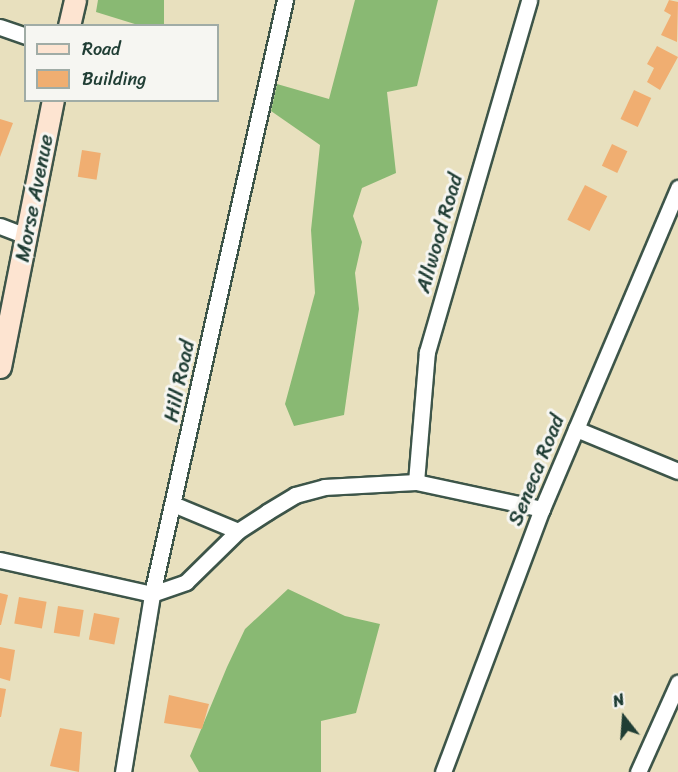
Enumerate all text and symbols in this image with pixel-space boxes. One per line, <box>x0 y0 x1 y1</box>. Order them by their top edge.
legend <box>24 24 219 102</box>
text: Road <box>82 33 121 65</box>
text: Building <box>82 63 146 95</box>
street label: Morse Avenue <box>9 132 59 264</box>
street label: Allwood Road <box>410 170 468 296</box>
street label: Hill Road <box>158 338 200 424</box>
street label: Seneca Road <box>502 411 570 529</box>
text: N <box>609 685 628 716</box>
north arrow <box>594 688 654 748</box>

